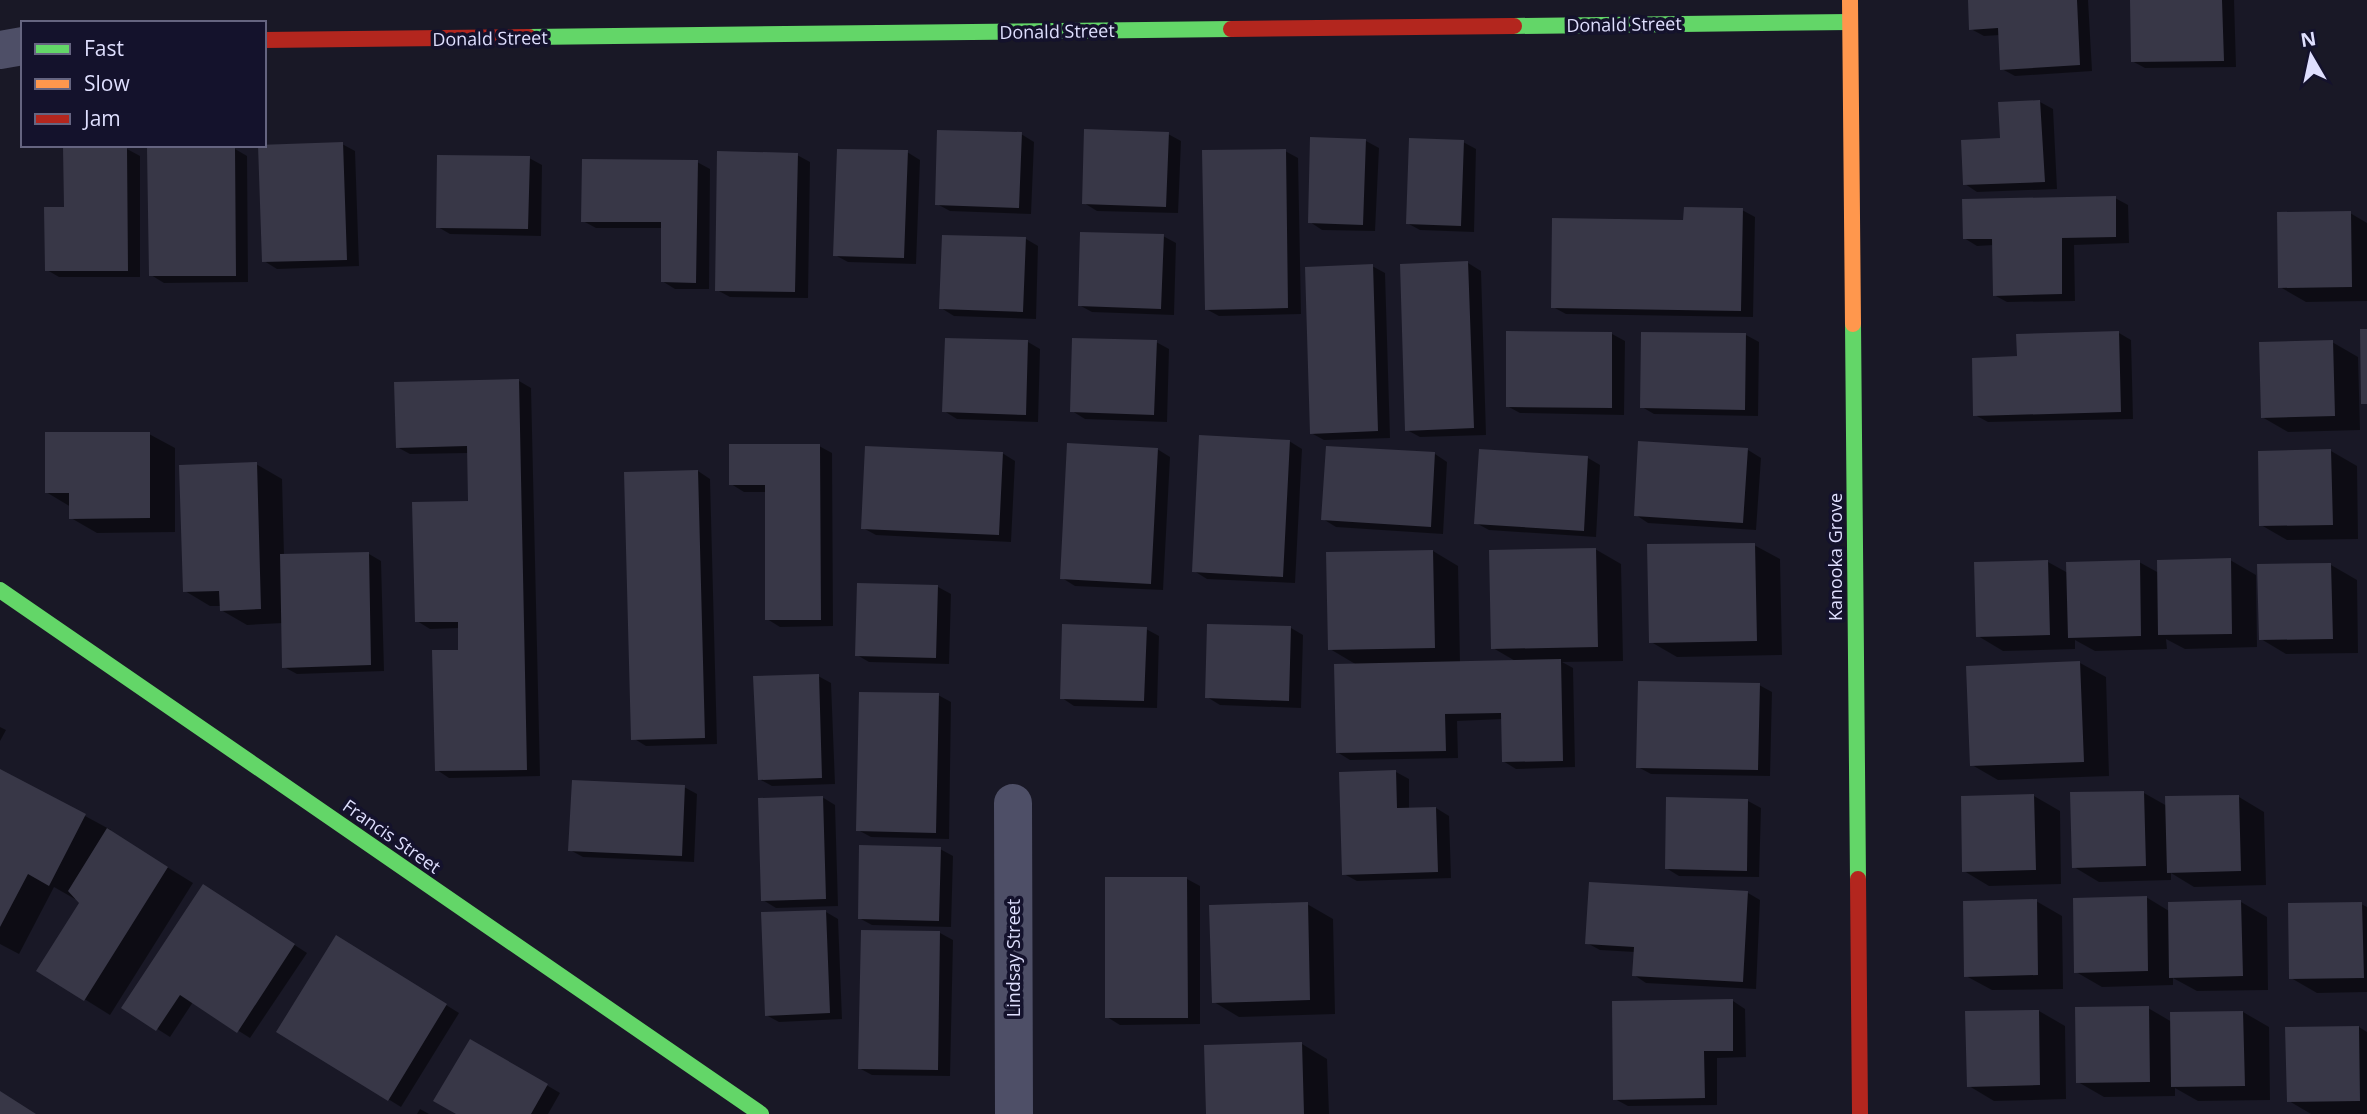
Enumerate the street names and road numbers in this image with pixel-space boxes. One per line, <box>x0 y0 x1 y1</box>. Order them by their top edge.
street label: Donald Street <box>1566 11 1682 37</box>
street label: Donald Street <box>999 18 1115 44</box>
street label: Donald Street <box>432 25 548 51</box>
street label: Kanooka Grove <box>1823 493 1847 621</box>
street label: Francis Street <box>338 793 446 879</box>
street label: Lindsay Street <box>1001 899 1025 1017</box>

